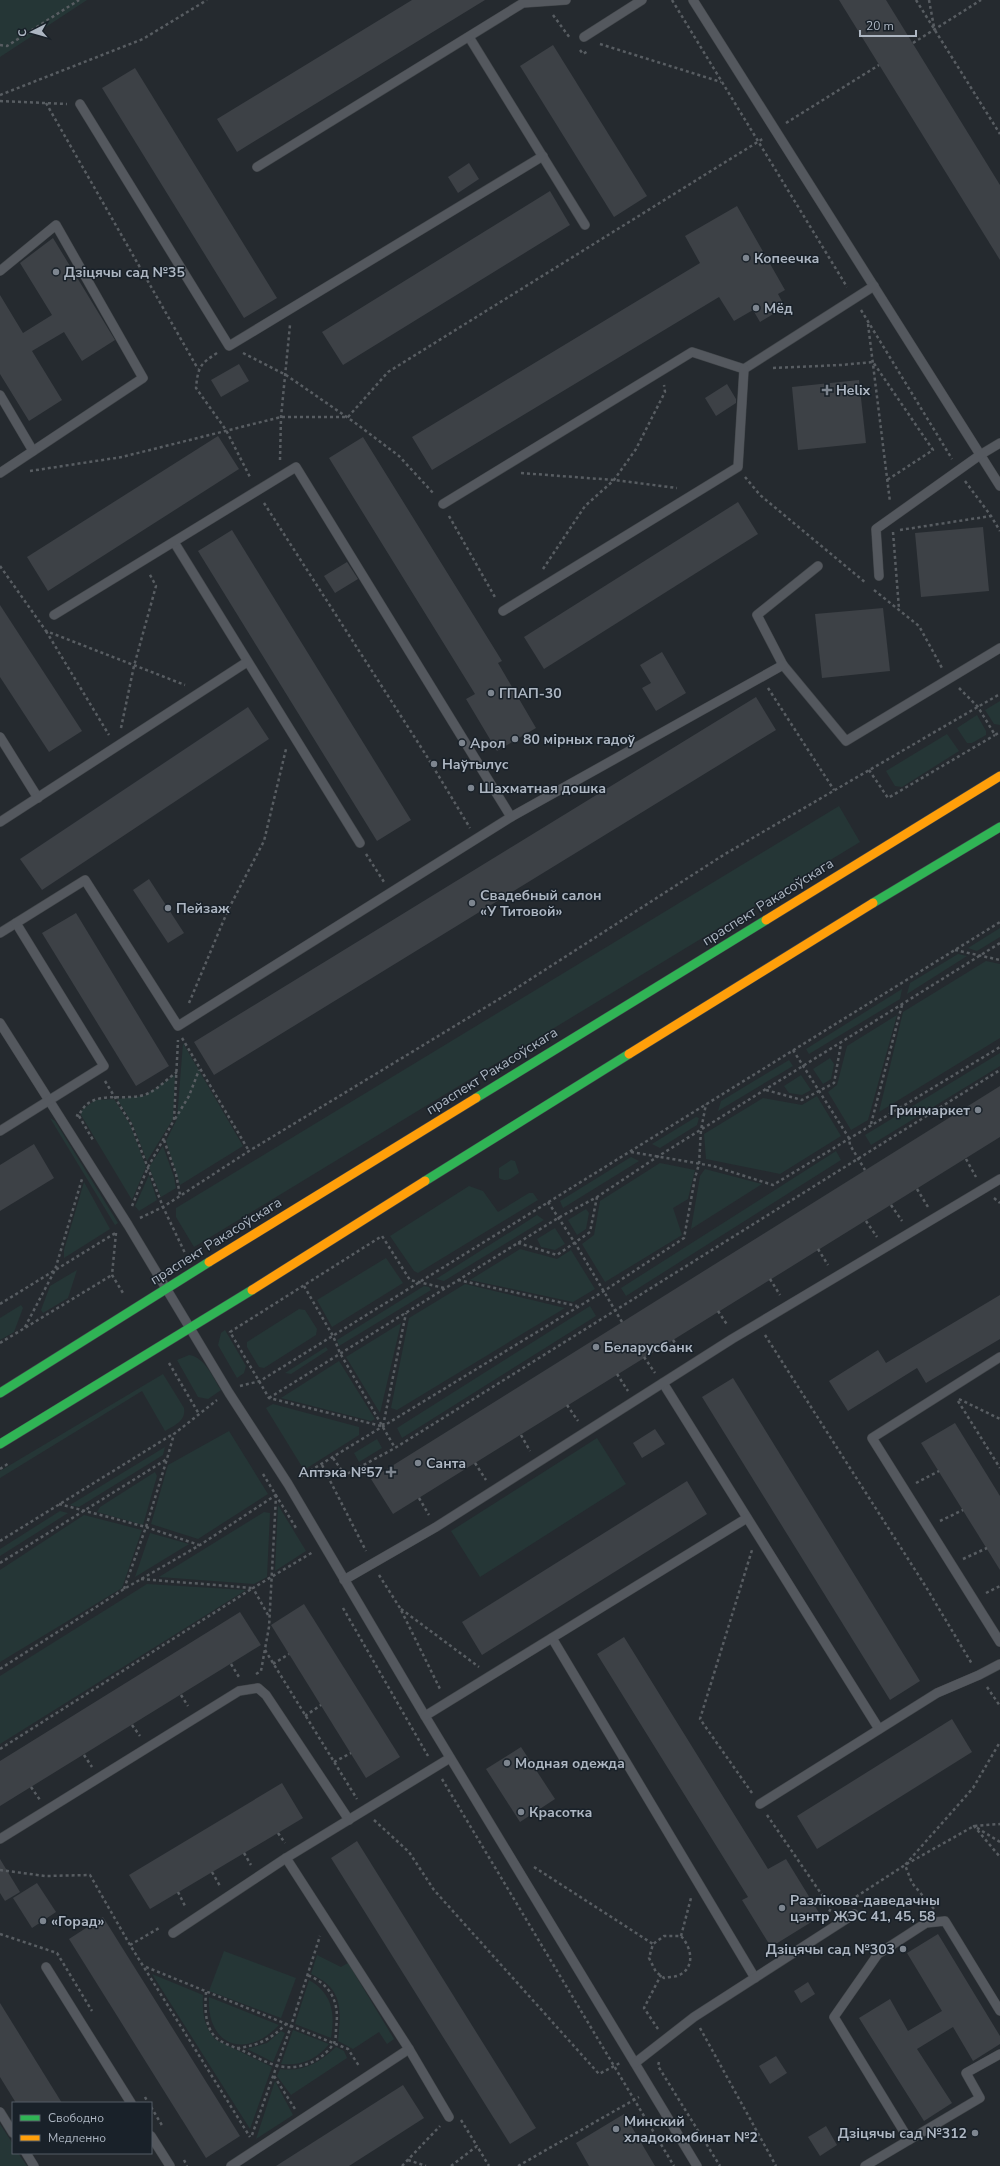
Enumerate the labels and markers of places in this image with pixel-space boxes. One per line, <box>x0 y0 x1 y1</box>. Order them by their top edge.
place label: Копеечка <box>754 249 819 268</box>
marker: Копеечка <box>741 253 751 263</box>
place label: Дзіцячы сад №35 <box>64 263 185 282</box>
marker: Дзіцячы сад №35 <box>51 267 61 277</box>
place label: Мёд <box>764 299 793 318</box>
marker: Мёд <box>751 303 761 313</box>
place label: Helix <box>836 381 870 400</box>
marker: Helix <box>821 384 833 396</box>
place label: ГПАП-30 <box>499 684 562 703</box>
marker: ГПАП-30 <box>486 688 496 698</box>
place label: 80 мірных гадоў <box>523 730 636 749</box>
place label: Арол <box>470 734 506 753</box>
marker: 80 мірных гадоў <box>510 734 520 744</box>
marker: Арол <box>457 738 467 748</box>
place label: Наўтылус <box>442 755 509 774</box>
marker: Наўтылус <box>429 759 439 769</box>
place label: Шахматная дошка <box>479 779 606 798</box>
marker: Шахматная дошка <box>466 783 476 793</box>
place label: Свадебный салон «У Титовой» <box>480 886 601 921</box>
marker: Свадебный салон «У Титовой» <box>467 898 477 908</box>
place label: Пейзаж <box>176 899 230 918</box>
marker: Пейзаж <box>163 903 173 913</box>
place label: Гринмаркет <box>889 1101 970 1120</box>
marker: Гринмаркет <box>973 1105 983 1115</box>
place label: Беларусбанк <box>604 1338 693 1357</box>
marker: Беларусбанк <box>591 1342 601 1352</box>
place label: Санта <box>426 1454 466 1473</box>
marker: Санта <box>413 1458 423 1468</box>
place label: Аптэка №57 <box>299 1463 383 1482</box>
marker: Аптэка №57 <box>386 1467 396 1477</box>
place label: Модная одежда <box>515 1754 625 1773</box>
marker: Модная одежда <box>502 1758 512 1768</box>
place label: Красотка <box>529 1803 592 1822</box>
marker: Красотка <box>516 1807 526 1817</box>
place label: Разлікова-даведачны цэнтр ЖЭС 41, 45, 58 <box>790 1891 940 1926</box>
marker: Разлікова-даведачны цэнтр ЖЭС 41, 45, 58 <box>777 1903 787 1913</box>
place label: «Горад» <box>51 1912 104 1931</box>
marker: «Горад» <box>38 1916 48 1926</box>
place label: Дзіцячы сад №303 <box>766 1940 895 1959</box>
marker: Дзіцячы сад №303 <box>898 1944 908 1954</box>
place label: Минский хладокомбинат №2 <box>624 2112 758 2147</box>
marker: Минский хладокомбинат №2 <box>611 2124 621 2134</box>
place label: Дзіцячы сад №312 <box>838 2124 967 2143</box>
marker: Дзіцячы сад №312 <box>970 2128 980 2138</box>

